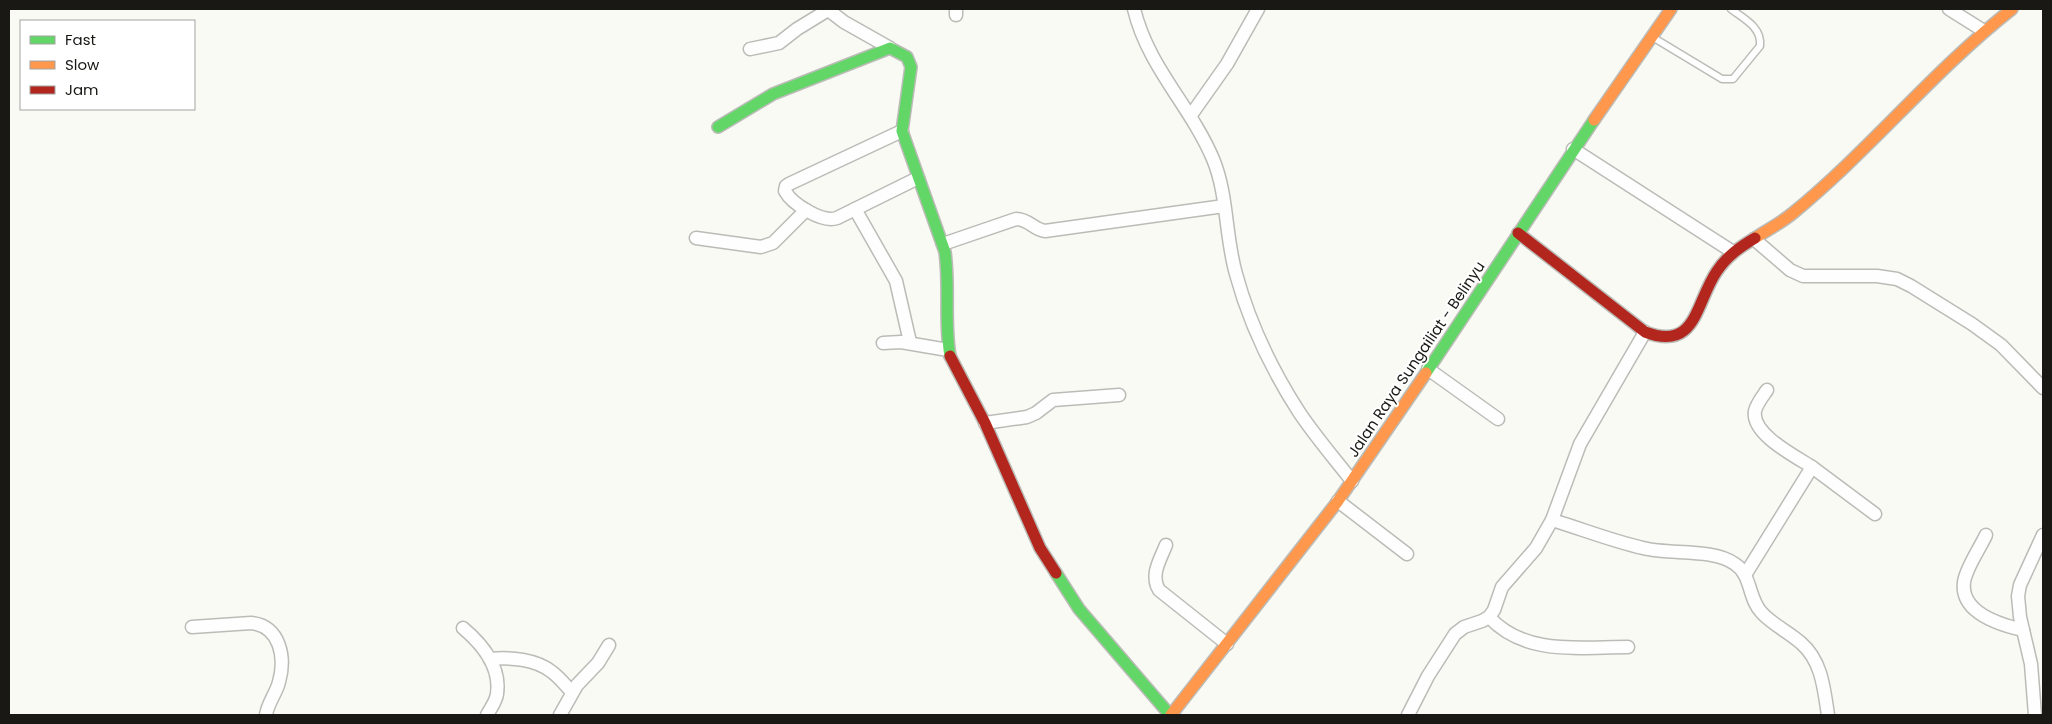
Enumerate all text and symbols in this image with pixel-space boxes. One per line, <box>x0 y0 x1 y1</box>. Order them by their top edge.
legend <box>20 20 195 110</box>
text: Fast <box>65 29 96 50</box>
text: Slow <box>65 54 100 75</box>
text: Jam <box>65 79 99 100</box>
street label: Jalan Raya Sungailiat - Belinyu <box>1342 257 1490 461</box>

